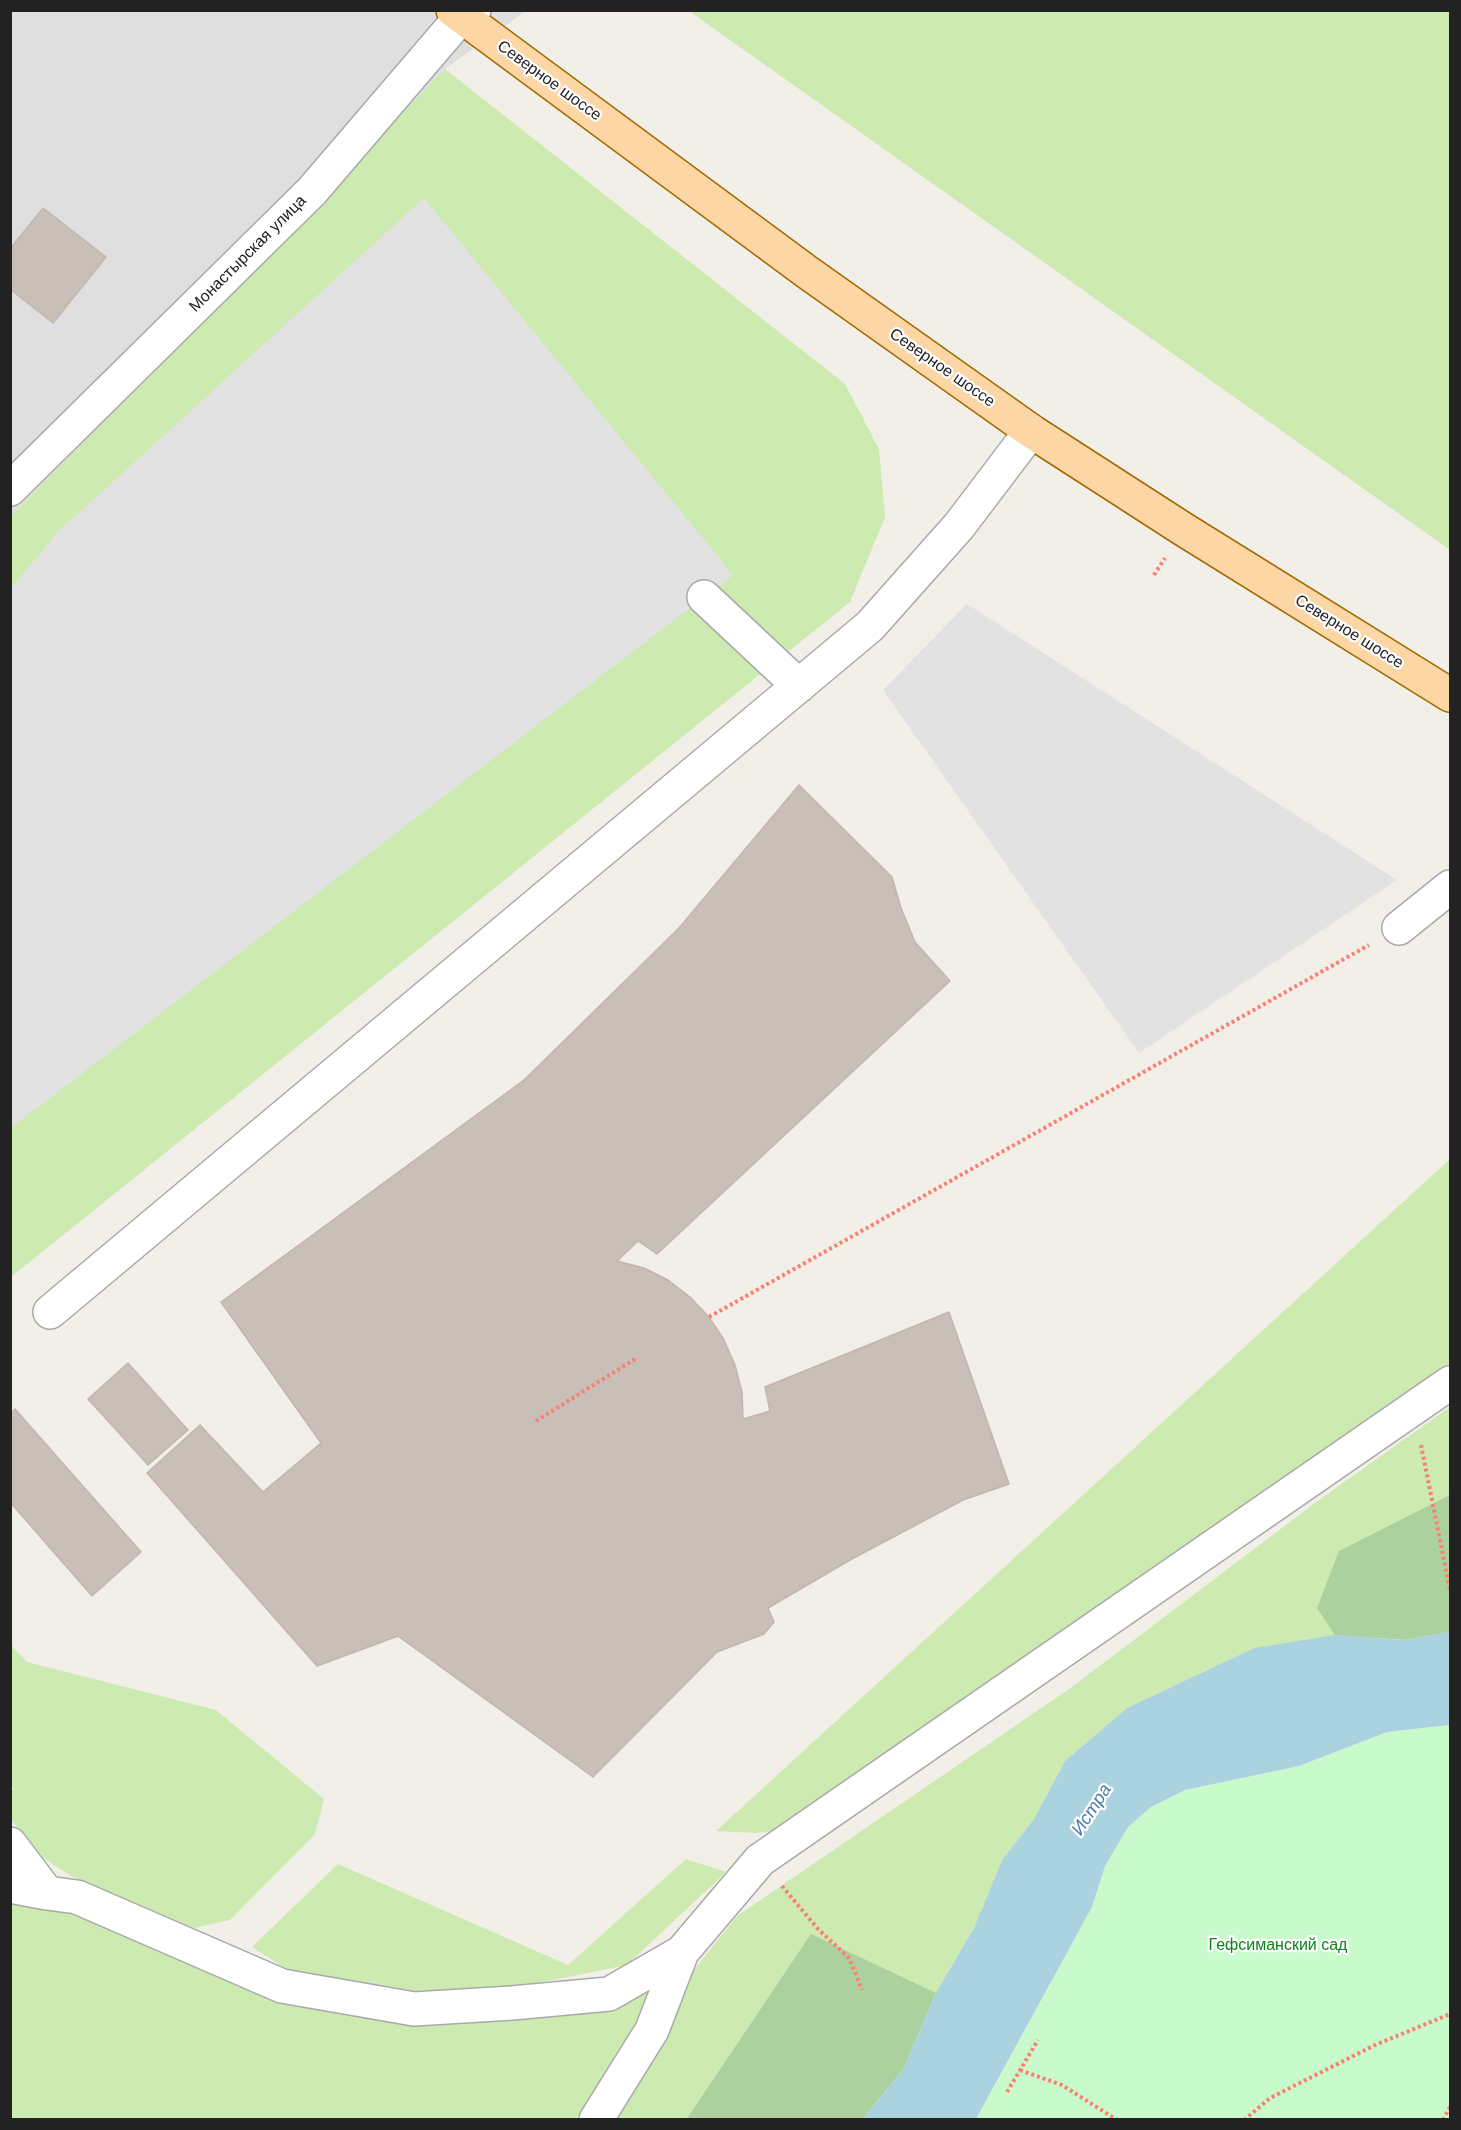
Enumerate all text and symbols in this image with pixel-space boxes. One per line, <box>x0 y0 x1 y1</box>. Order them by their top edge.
street label: Северное шоссе <box>493 37 605 125</box>
street label: Монастырская улица <box>186 192 310 316</box>
street label: Северное шоссе <box>886 324 998 412</box>
street label: Северное шоссе <box>1291 591 1407 673</box>
water label: Истра <box>1068 1780 1116 1840</box>
park label: Гефсиманский сад <box>1209 1936 1347 1956</box>

